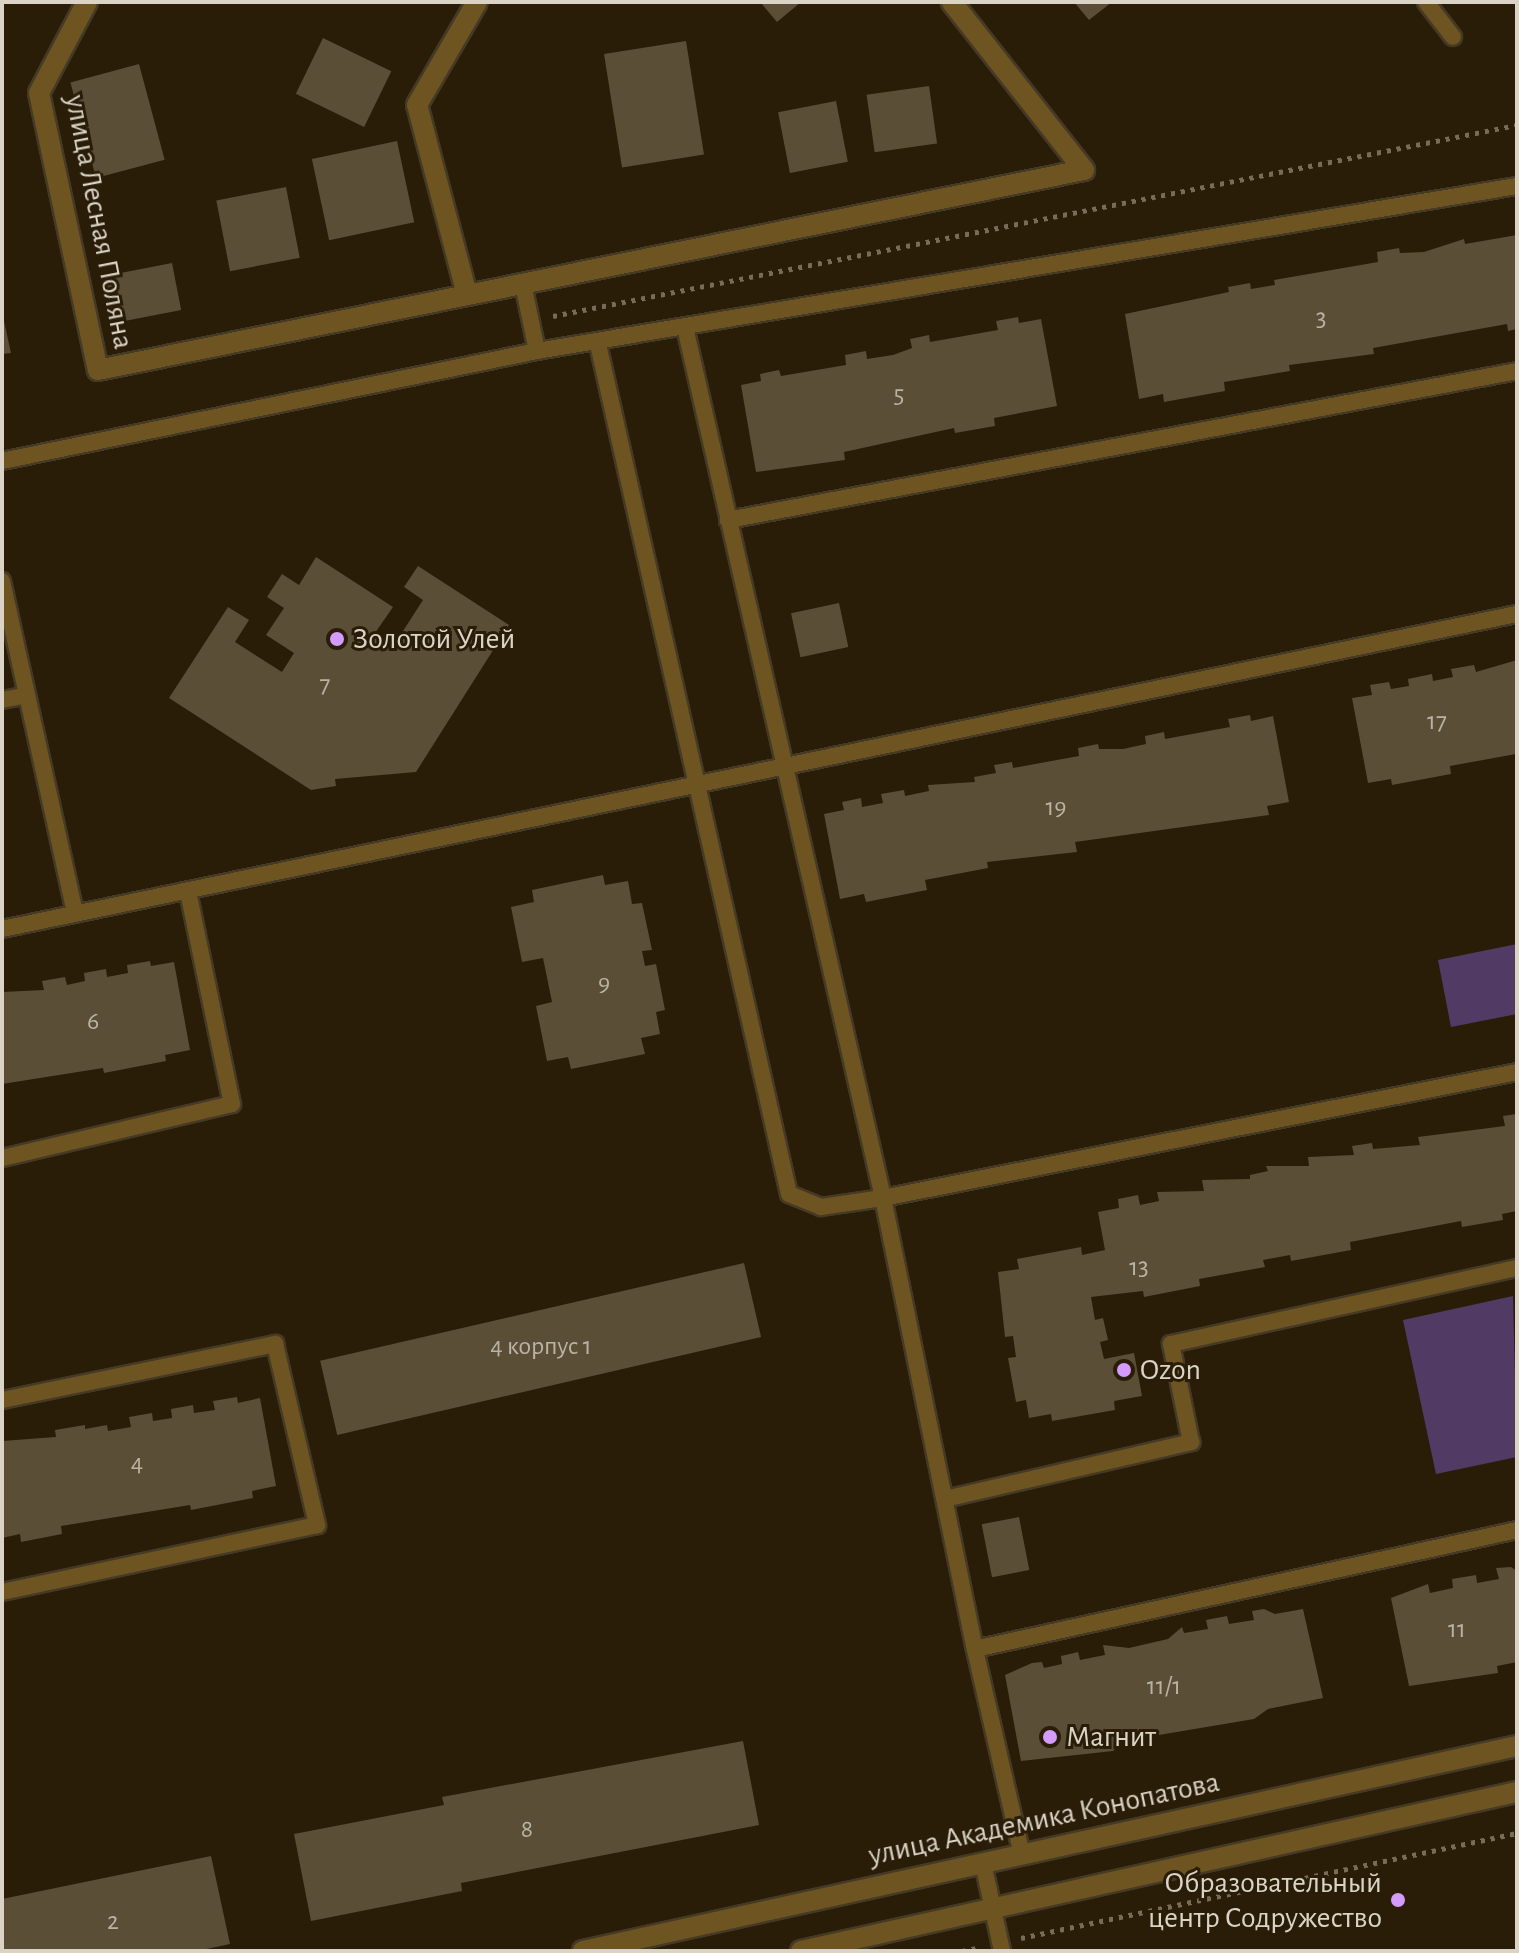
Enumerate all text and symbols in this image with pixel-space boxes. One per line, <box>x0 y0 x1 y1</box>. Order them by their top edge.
street label: улица Лесная Поляна <box>57 92 141 352</box>
house number: 3 <box>1316 303 1326 335</box>
house number: 5 <box>894 379 904 411</box>
place label: Золотой Улей <box>353 621 515 657</box>
marker: Золотой Улей <box>328 630 346 648</box>
house number: 7 <box>320 669 330 701</box>
house number: 17 <box>1427 706 1447 738</box>
house number: 19 <box>1045 792 1067 824</box>
house number: 9 <box>598 968 610 1000</box>
house number: 6 <box>87 1006 99 1038</box>
house number: 13 <box>1129 1252 1149 1284</box>
house number: 4 корпус 1 <box>490 1331 592 1363</box>
place label: Ozon <box>1140 1352 1201 1388</box>
marker: Ozon <box>1115 1361 1133 1379</box>
house number: 4 <box>131 1448 143 1480</box>
house number: 11 <box>1448 1614 1466 1646</box>
house number: 11/1 <box>1147 1671 1181 1703</box>
place label: Магнит <box>1066 1719 1156 1755</box>
marker: Магнит <box>1041 1728 1059 1746</box>
street label: улица Академика Конопатова <box>865 1764 1223 1874</box>
house number: 8 <box>521 1814 533 1846</box>
place label: Образовательный центр Содружество <box>1148 1865 1382 1936</box>
marker: Образовательный центр Содружество <box>1389 1891 1407 1909</box>
house number: 2 <box>107 1906 119 1938</box>

